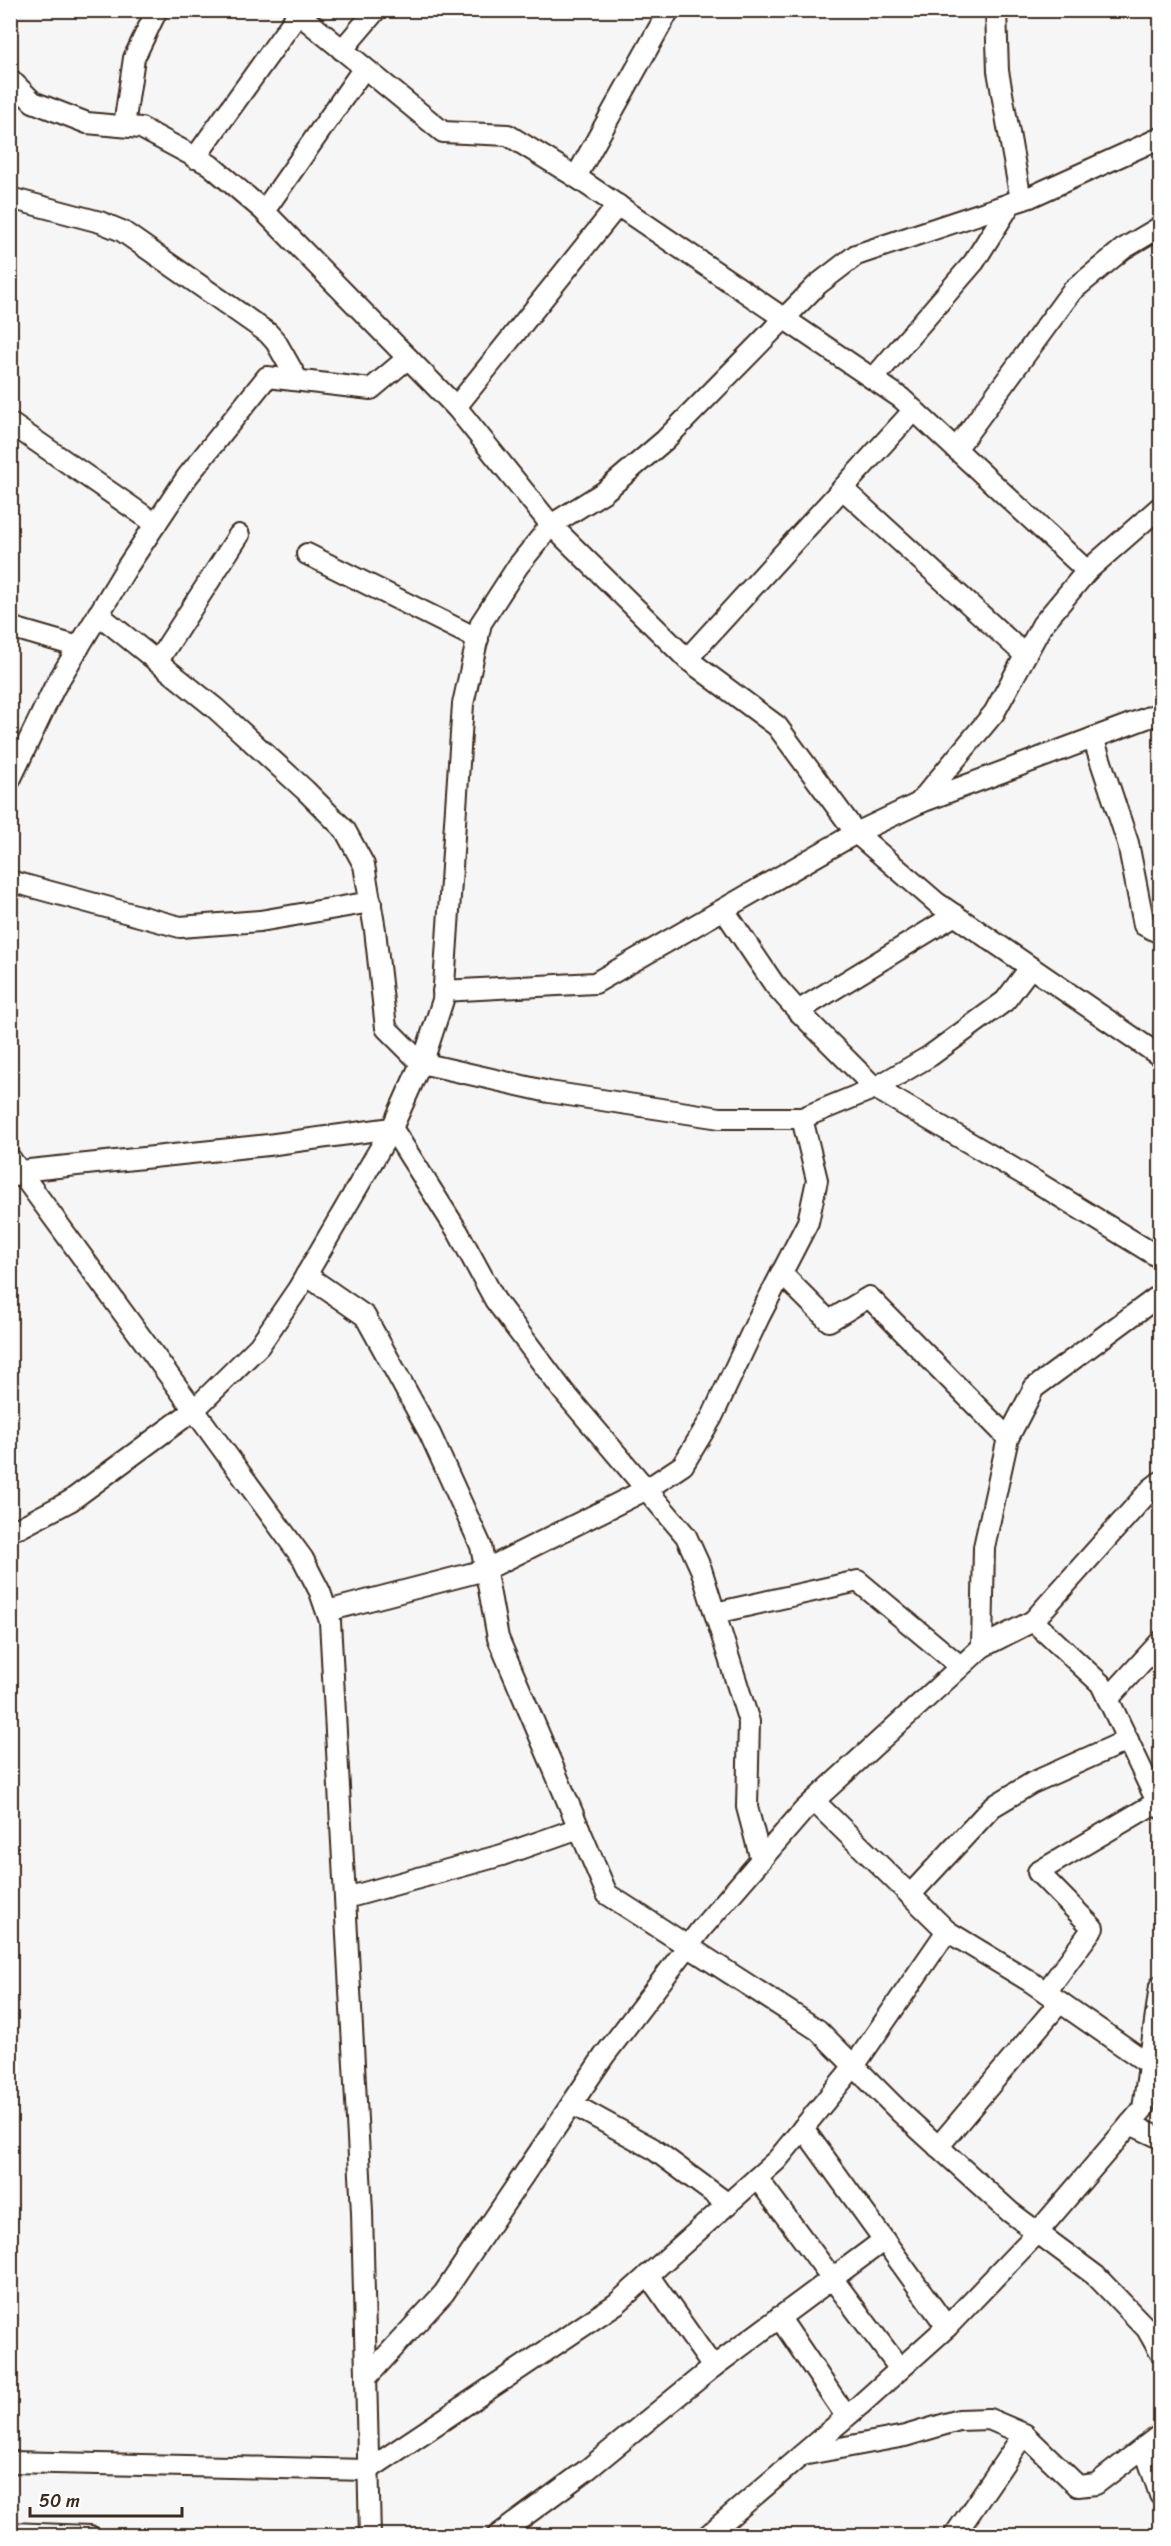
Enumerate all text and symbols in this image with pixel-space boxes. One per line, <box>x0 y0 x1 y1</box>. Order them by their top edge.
scale bar <box>30 2480 182 2518</box>
text: 50 m <box>39 2485 80 2517</box>

